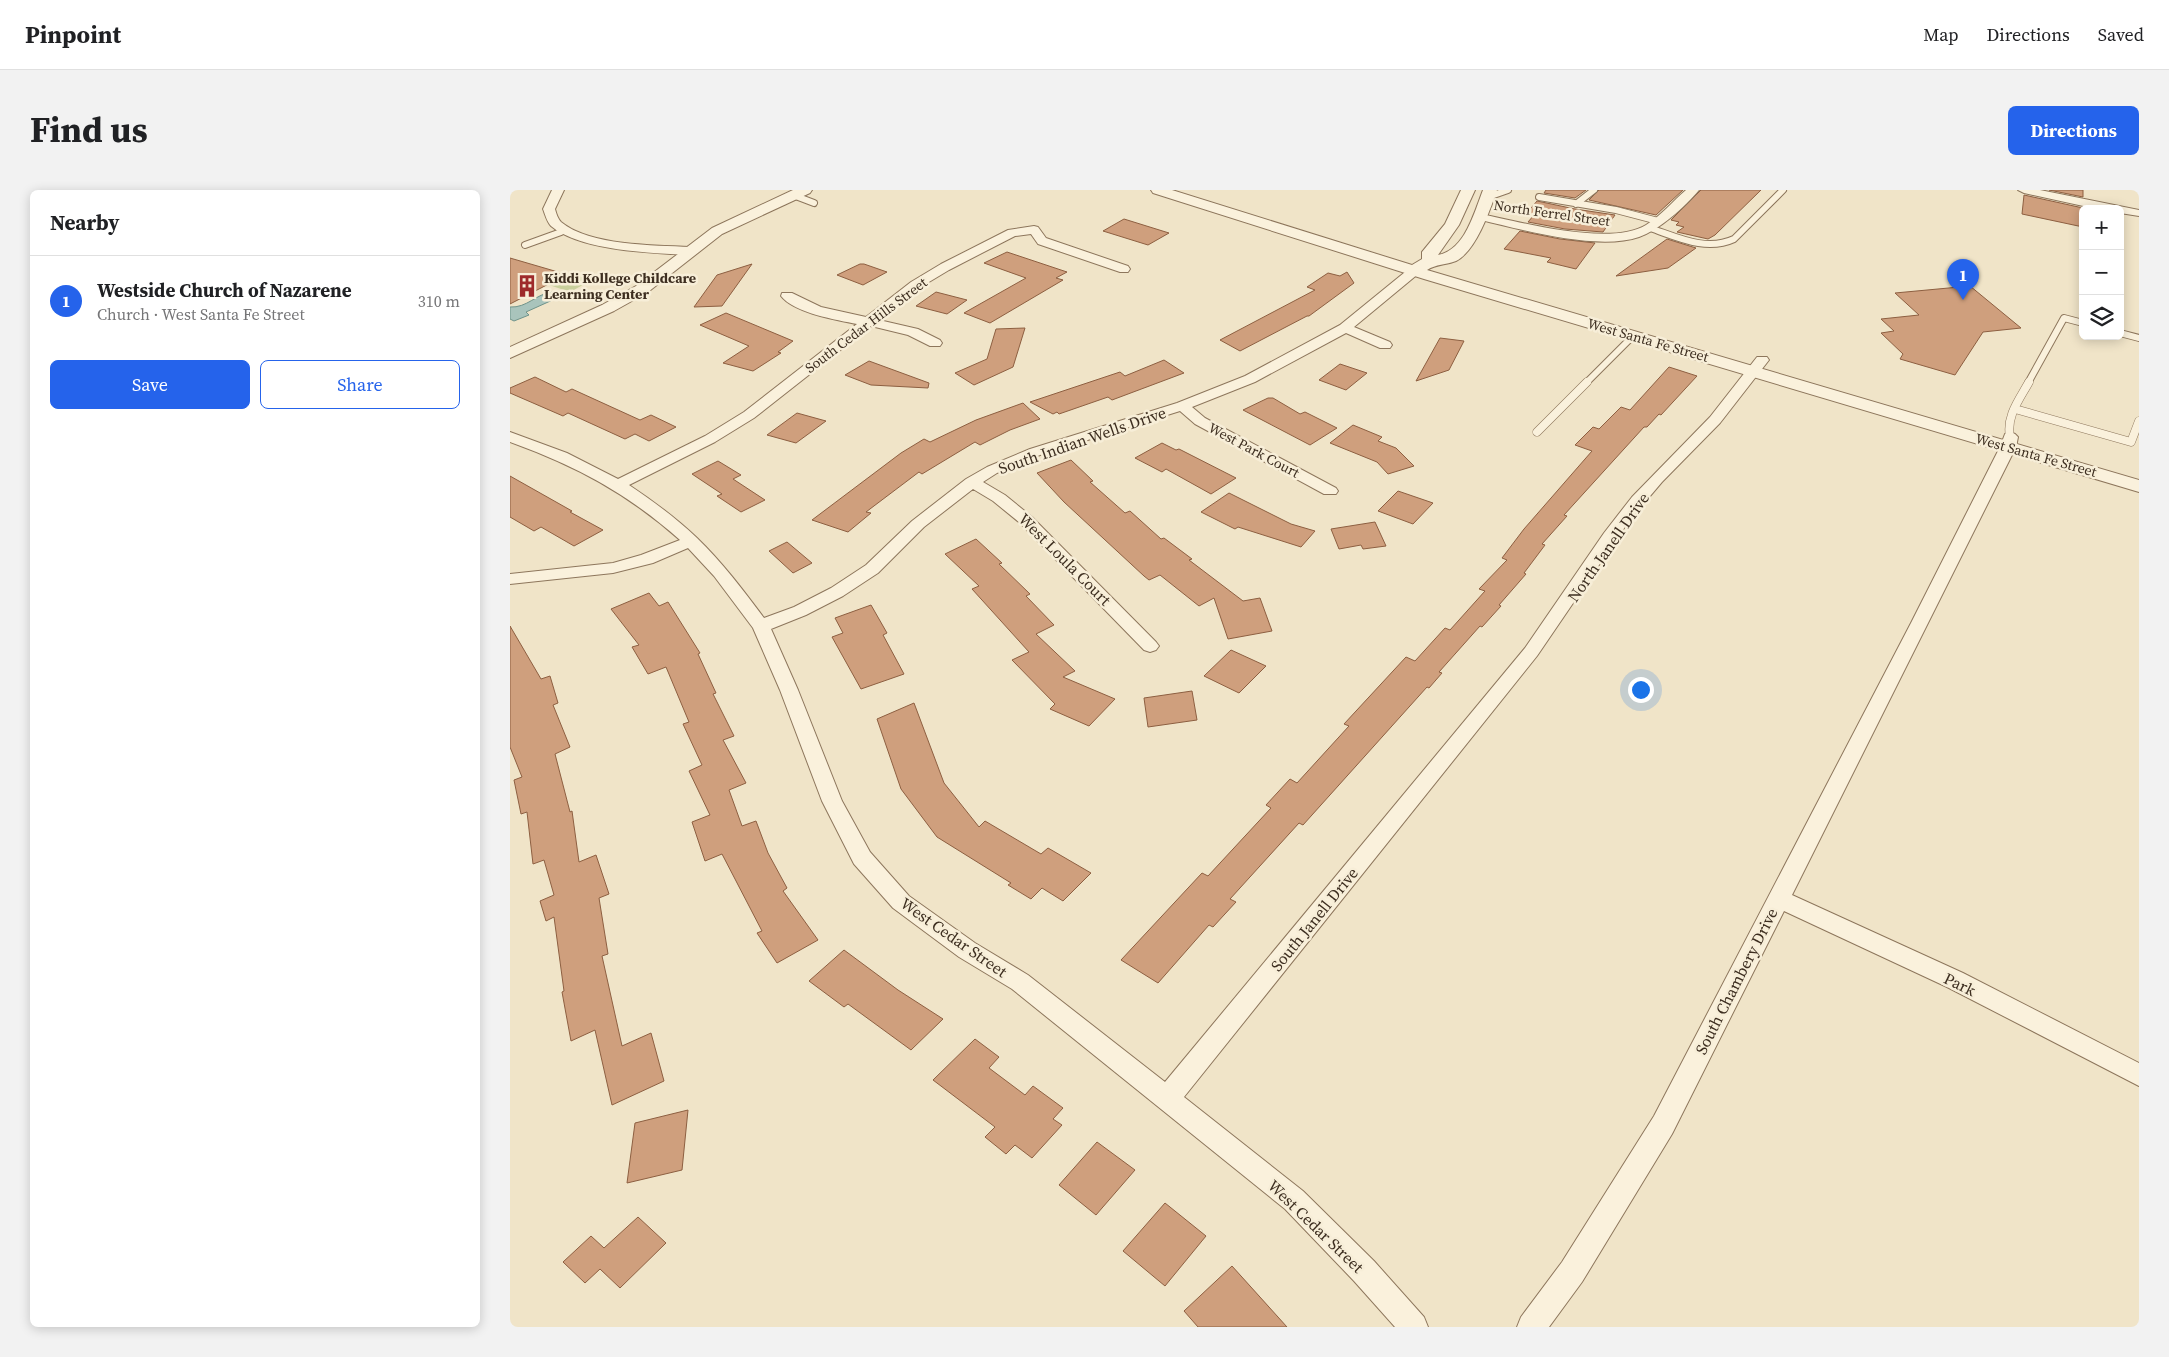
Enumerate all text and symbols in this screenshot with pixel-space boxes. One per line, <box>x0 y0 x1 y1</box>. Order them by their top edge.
text: Pinpoint <box>25 18 121 51</box>
text: Map <box>1923 22 1959 47</box>
text: Directions <box>1987 22 2070 47</box>
text: Saved <box>2098 22 2144 47</box>
text: Find us <box>30 106 148 154</box>
button: Directions <box>2008 106 2139 155</box>
street label: North Ferrel Street <box>1493 195 1612 231</box>
map controls <box>2079 205 2124 340</box>
button: + <box>2079 205 2124 250</box>
text: Nearby <box>50 208 120 237</box>
button: − <box>2079 250 2124 295</box>
pin: 1 <box>1947 259 1979 300</box>
place label: Kiddi Kollege Childcare Learning Center <box>544 268 696 304</box>
street label: South Cedar Hills Street <box>801 272 932 378</box>
building icon: Kiddi Kollege Childcare Learning Center <box>514 273 540 299</box>
text: Westside Church of Nazarene <box>97 277 352 303</box>
text: 1 <box>62 290 70 312</box>
text: 310 m <box>418 290 460 312</box>
button: layers <box>2079 295 2124 340</box>
text: Church · West Santa Fe Street <box>97 303 305 325</box>
street label: West Santa Fe Street <box>1585 313 1711 367</box>
button: Save <box>50 360 250 409</box>
button: Share <box>260 360 460 409</box>
street label: South Indian Wells Drive <box>995 401 1169 479</box>
street label: West Park Court <box>1205 418 1304 483</box>
street label: West Santa Fe Street <box>1973 428 2099 482</box>
street label: North Janell Drive <box>1562 488 1654 606</box>
street label: West Loula Court <box>1014 508 1117 611</box>
your location <box>1628 677 1654 703</box>
street label: South Janell Drive <box>1265 862 1363 976</box>
street label: West Cedar Street <box>896 892 1012 982</box>
street label: South Chambery Drive <box>1689 904 1783 1058</box>
street label: Park <box>1940 967 1980 1001</box>
street label: West Cedar Street <box>1263 1175 1369 1278</box>

